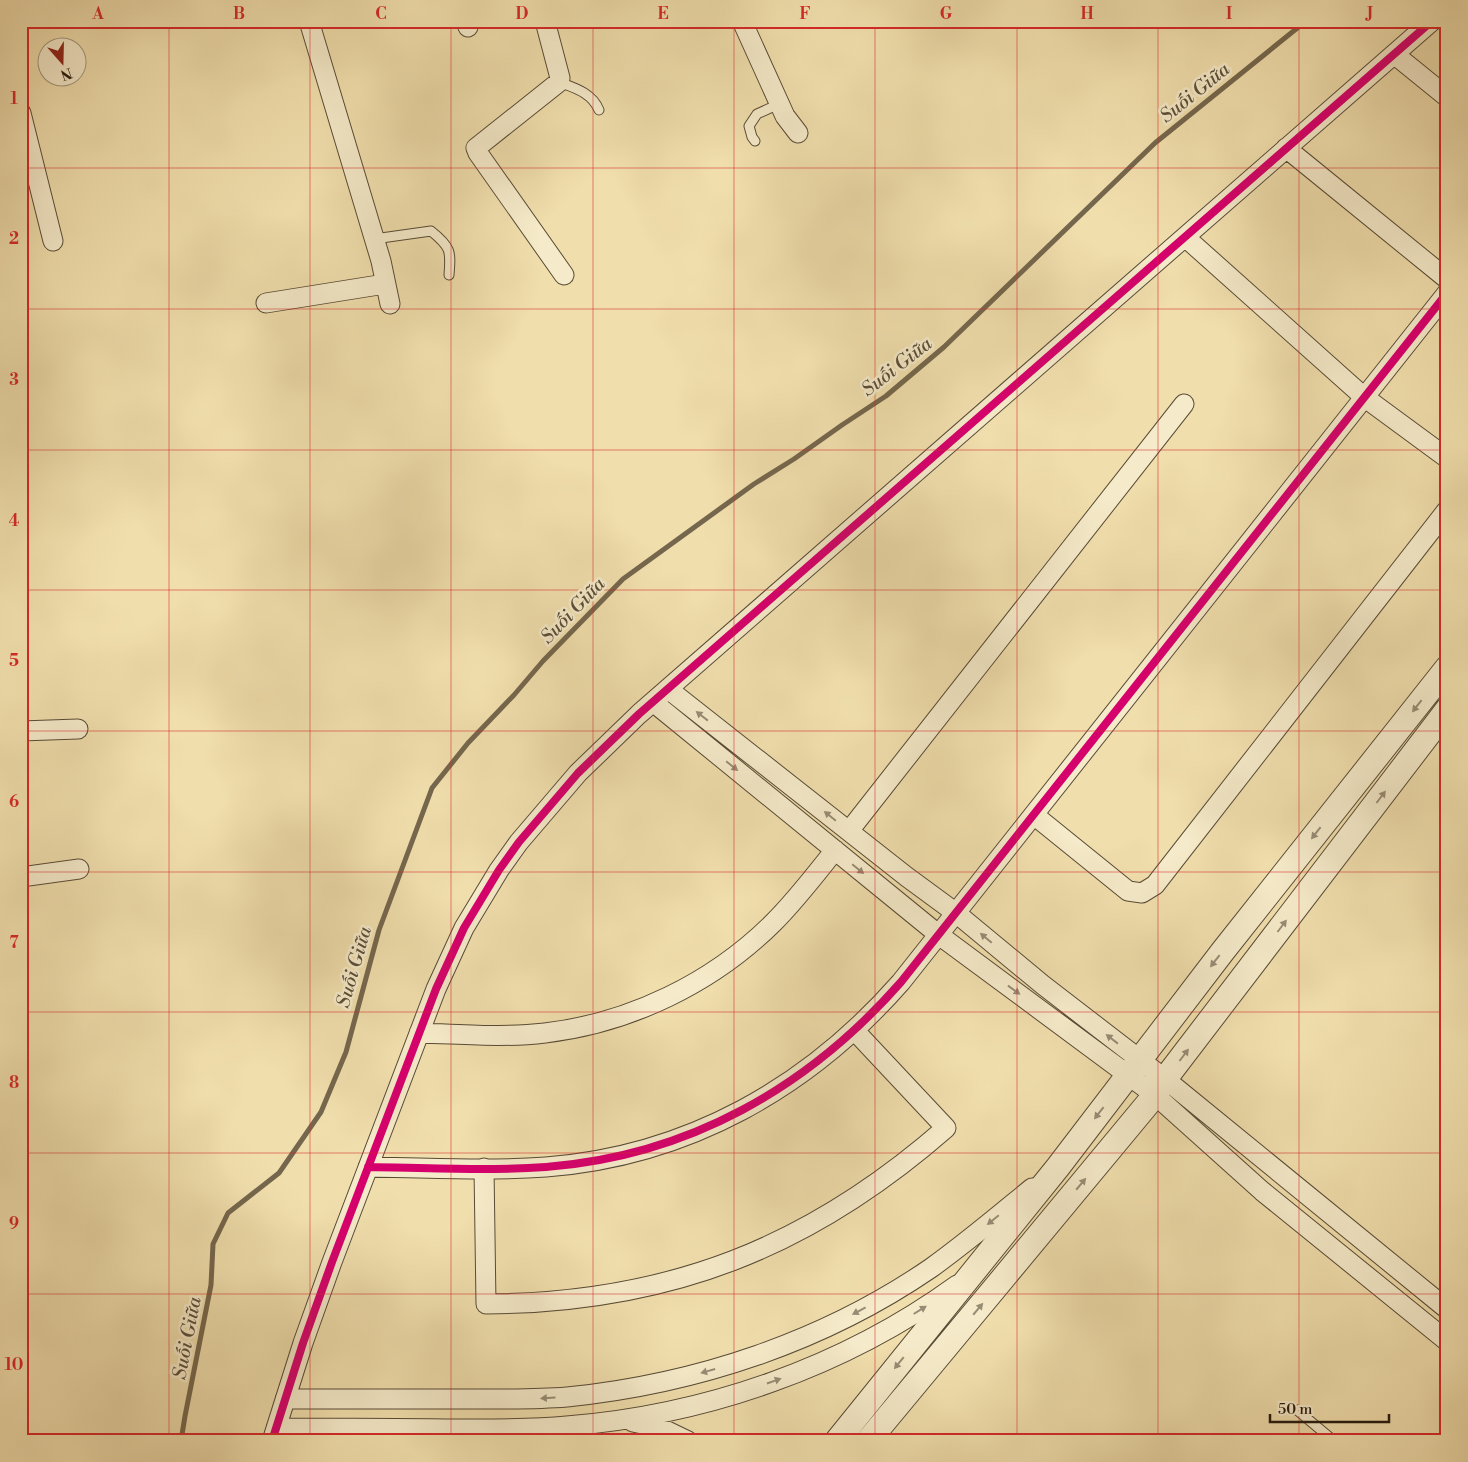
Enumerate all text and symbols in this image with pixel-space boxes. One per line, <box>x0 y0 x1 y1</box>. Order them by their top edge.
text: A <box>91 4 104 24</box>
text: B <box>233 4 245 24</box>
text: C <box>375 4 387 24</box>
text: D <box>516 4 529 24</box>
text: E <box>657 4 669 24</box>
text: F <box>799 4 811 24</box>
text: G <box>940 4 953 24</box>
text: H <box>1080 4 1094 24</box>
text: I <box>1226 4 1232 24</box>
text: J <box>1365 4 1373 24</box>
north arrow <box>38 38 88 88</box>
water label: Suối Giữa <box>1155 57 1235 128</box>
text: N <box>58 63 74 84</box>
text: 1 <box>10 89 18 109</box>
text: 2 <box>9 229 19 249</box>
water label: Suối Giữa <box>856 331 937 402</box>
text: 3 <box>9 370 19 390</box>
text: 4 <box>9 511 20 531</box>
water label: Suối Giữa <box>535 572 611 649</box>
text: 5 <box>9 651 19 671</box>
one-way arrow <box>1411 699 1422 712</box>
one-way arrow <box>696 710 709 721</box>
one-way arrow <box>725 761 738 772</box>
one-way arrow <box>1375 790 1386 803</box>
text: 6 <box>9 792 19 812</box>
one-way arrow <box>824 811 837 822</box>
one-way arrow <box>1310 827 1321 840</box>
one-way arrow <box>851 863 864 874</box>
one-way arrow <box>1277 919 1287 933</box>
water label: Suối Giữa <box>331 924 377 1011</box>
one-way arrow <box>979 932 992 943</box>
text: 7 <box>9 933 19 953</box>
one-way arrow <box>1210 954 1221 967</box>
one-way arrow <box>1007 985 1021 995</box>
one-way arrow <box>1106 1034 1119 1044</box>
one-way arrow <box>1178 1049 1189 1062</box>
text: 8 <box>9 1073 19 1093</box>
one-way arrow <box>1094 1106 1104 1120</box>
one-way arrow <box>1076 1178 1087 1191</box>
text: 9 <box>9 1214 19 1234</box>
one-way arrow <box>987 1214 1000 1225</box>
water label: Suối Giữa <box>167 1295 207 1381</box>
one-way arrow <box>972 1303 983 1316</box>
one-way arrow <box>913 1305 926 1314</box>
one-way arrow <box>852 1307 866 1315</box>
text: 10 <box>5 1355 23 1375</box>
one-way arrow <box>894 1356 905 1369</box>
one-way arrow <box>701 1367 716 1375</box>
one-way arrow <box>767 1377 782 1385</box>
scale bar <box>1270 1392 1389 1424</box>
one-way arrow <box>540 1394 556 1402</box>
text: 50 m <box>1278 1400 1312 1419</box>

